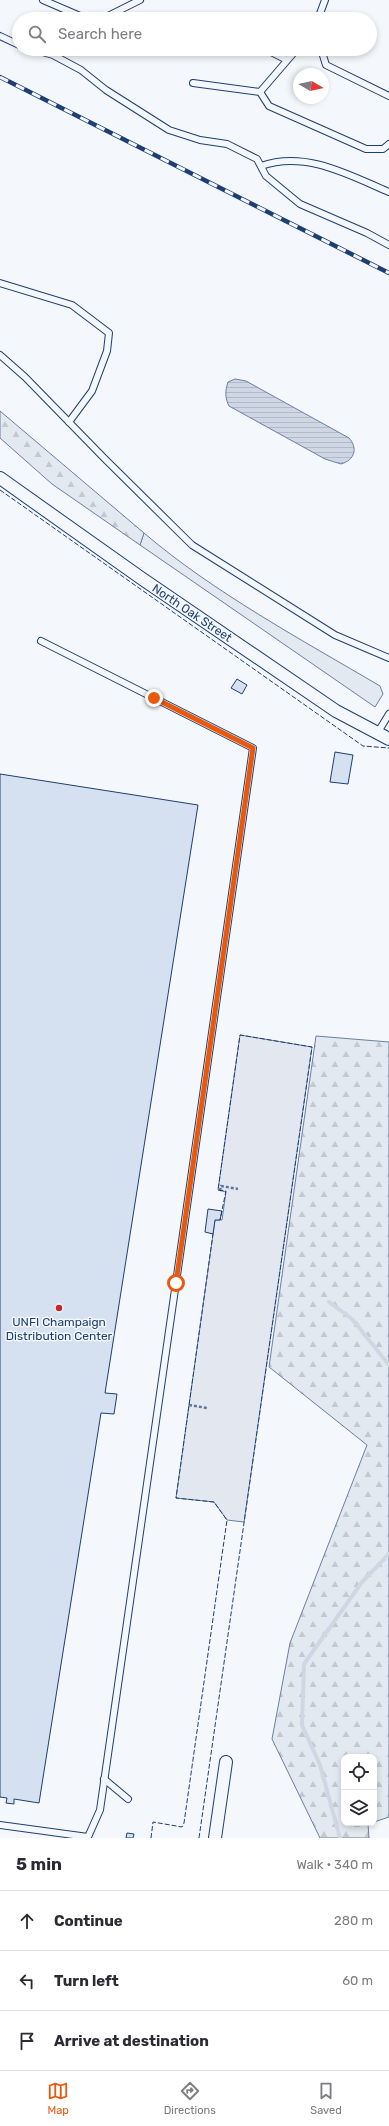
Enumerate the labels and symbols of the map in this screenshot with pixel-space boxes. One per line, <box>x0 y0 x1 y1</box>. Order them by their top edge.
north arrow <box>293 68 329 104</box>
street label: North Oak Street <box>149 581 235 645</box>
route end <box>145 689 163 707</box>
route start <box>167 1274 185 1292</box>
marker: UNFI Champaign Distribution Center <box>54 1303 64 1313</box>
place label: UNFI Champaign Distribution Center <box>6 1315 113 1343</box>

